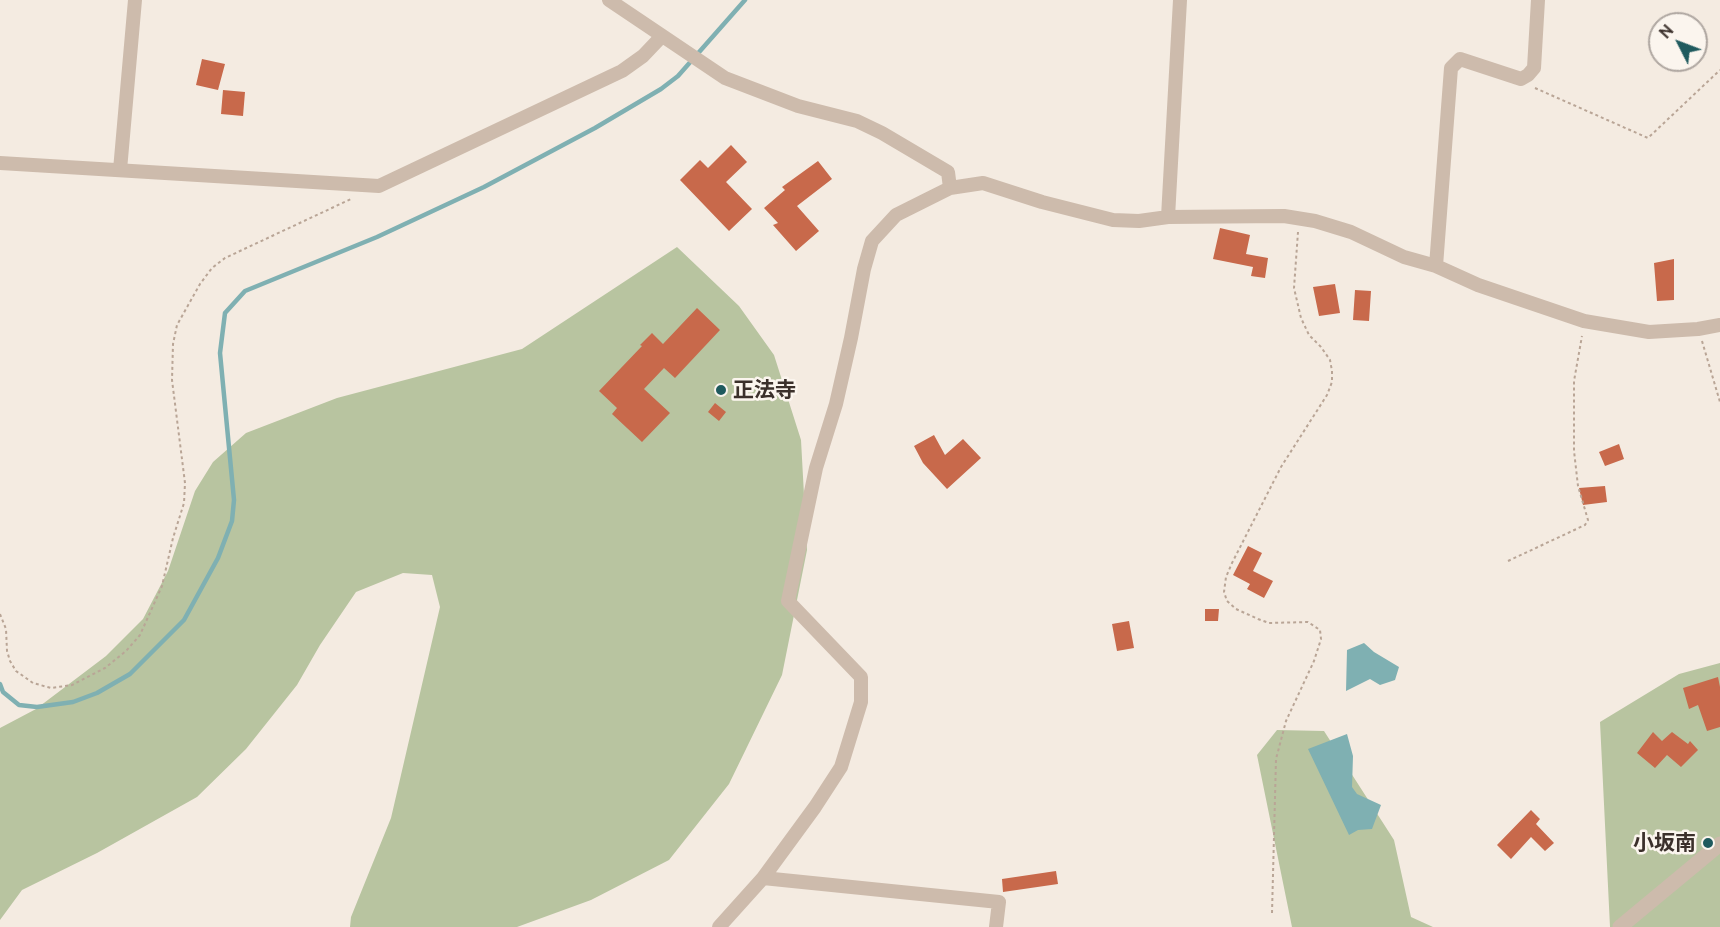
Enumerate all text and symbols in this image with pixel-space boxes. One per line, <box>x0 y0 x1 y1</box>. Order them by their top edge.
north arrow <box>1648 12 1708 72</box>
text: N <box>1655 21 1677 42</box>
place label: 正法寺 <box>733 377 796 403</box>
marker: 正法寺 <box>714 383 728 397</box>
place label: 小坂南 <box>1633 830 1696 856</box>
marker: 小坂南 <box>1701 836 1715 850</box>

